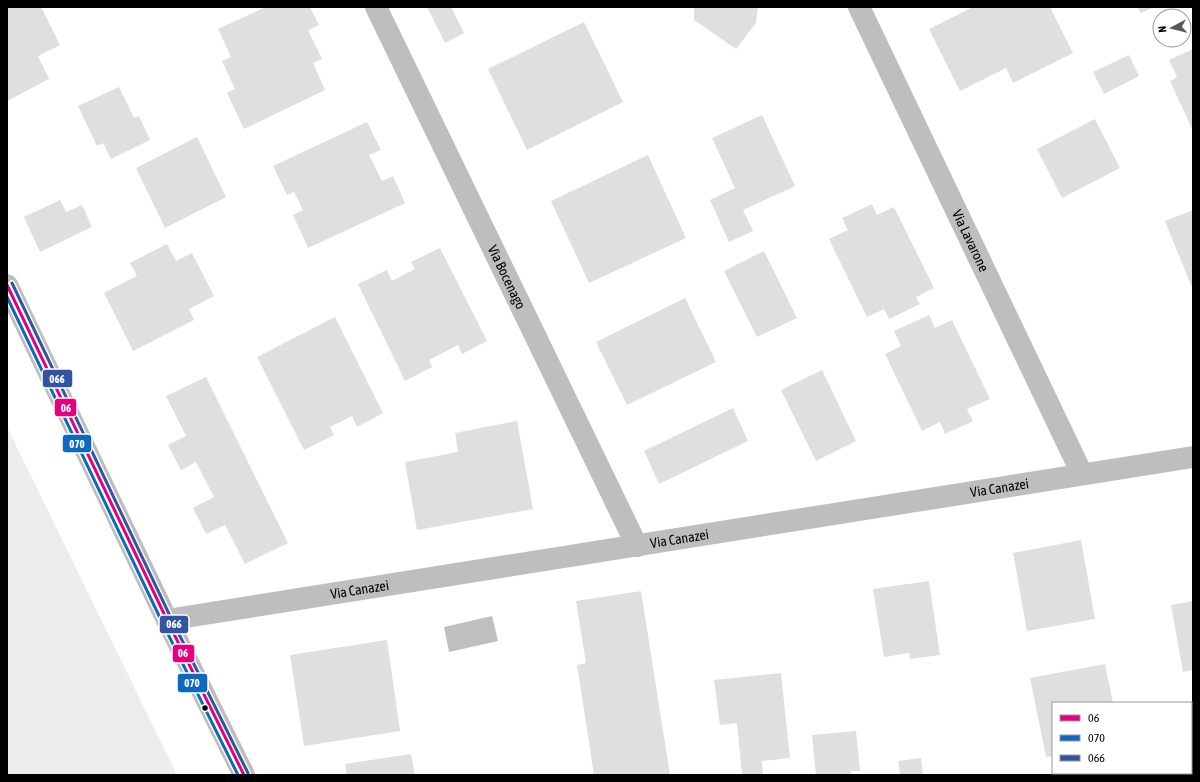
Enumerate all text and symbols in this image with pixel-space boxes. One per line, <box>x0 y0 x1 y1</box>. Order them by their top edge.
north arrow <box>1152 8 1192 48</box>
text: N <box>1156 25 1168 33</box>
street label: Via Lavarone <box>949 207 992 274</box>
street label: Via Bocenago <box>485 242 529 312</box>
line badge: 066 <box>42 369 73 388</box>
text: 066 <box>49 373 65 385</box>
line badge: 06 <box>54 398 77 417</box>
text: 06 <box>61 402 71 414</box>
line badge: 070 <box>62 434 92 453</box>
text: 070 <box>69 438 85 450</box>
street label: Via Canazei <box>969 475 1030 500</box>
street label: Via Canazei <box>649 526 710 551</box>
street label: Via Canazei <box>329 577 390 602</box>
line badge: 066 <box>159 615 189 634</box>
text: 066 <box>166 618 182 630</box>
line badge: 06 <box>172 644 195 663</box>
text: 06 <box>178 647 188 659</box>
line badge: 070 <box>177 673 208 693</box>
text: 070 <box>184 677 200 689</box>
legend <box>1052 702 1192 774</box>
unlabelled marker <box>200 703 210 713</box>
text: 06 <box>1088 711 1100 725</box>
text: 070 <box>1088 731 1105 745</box>
text: 066 <box>1088 751 1105 765</box>

